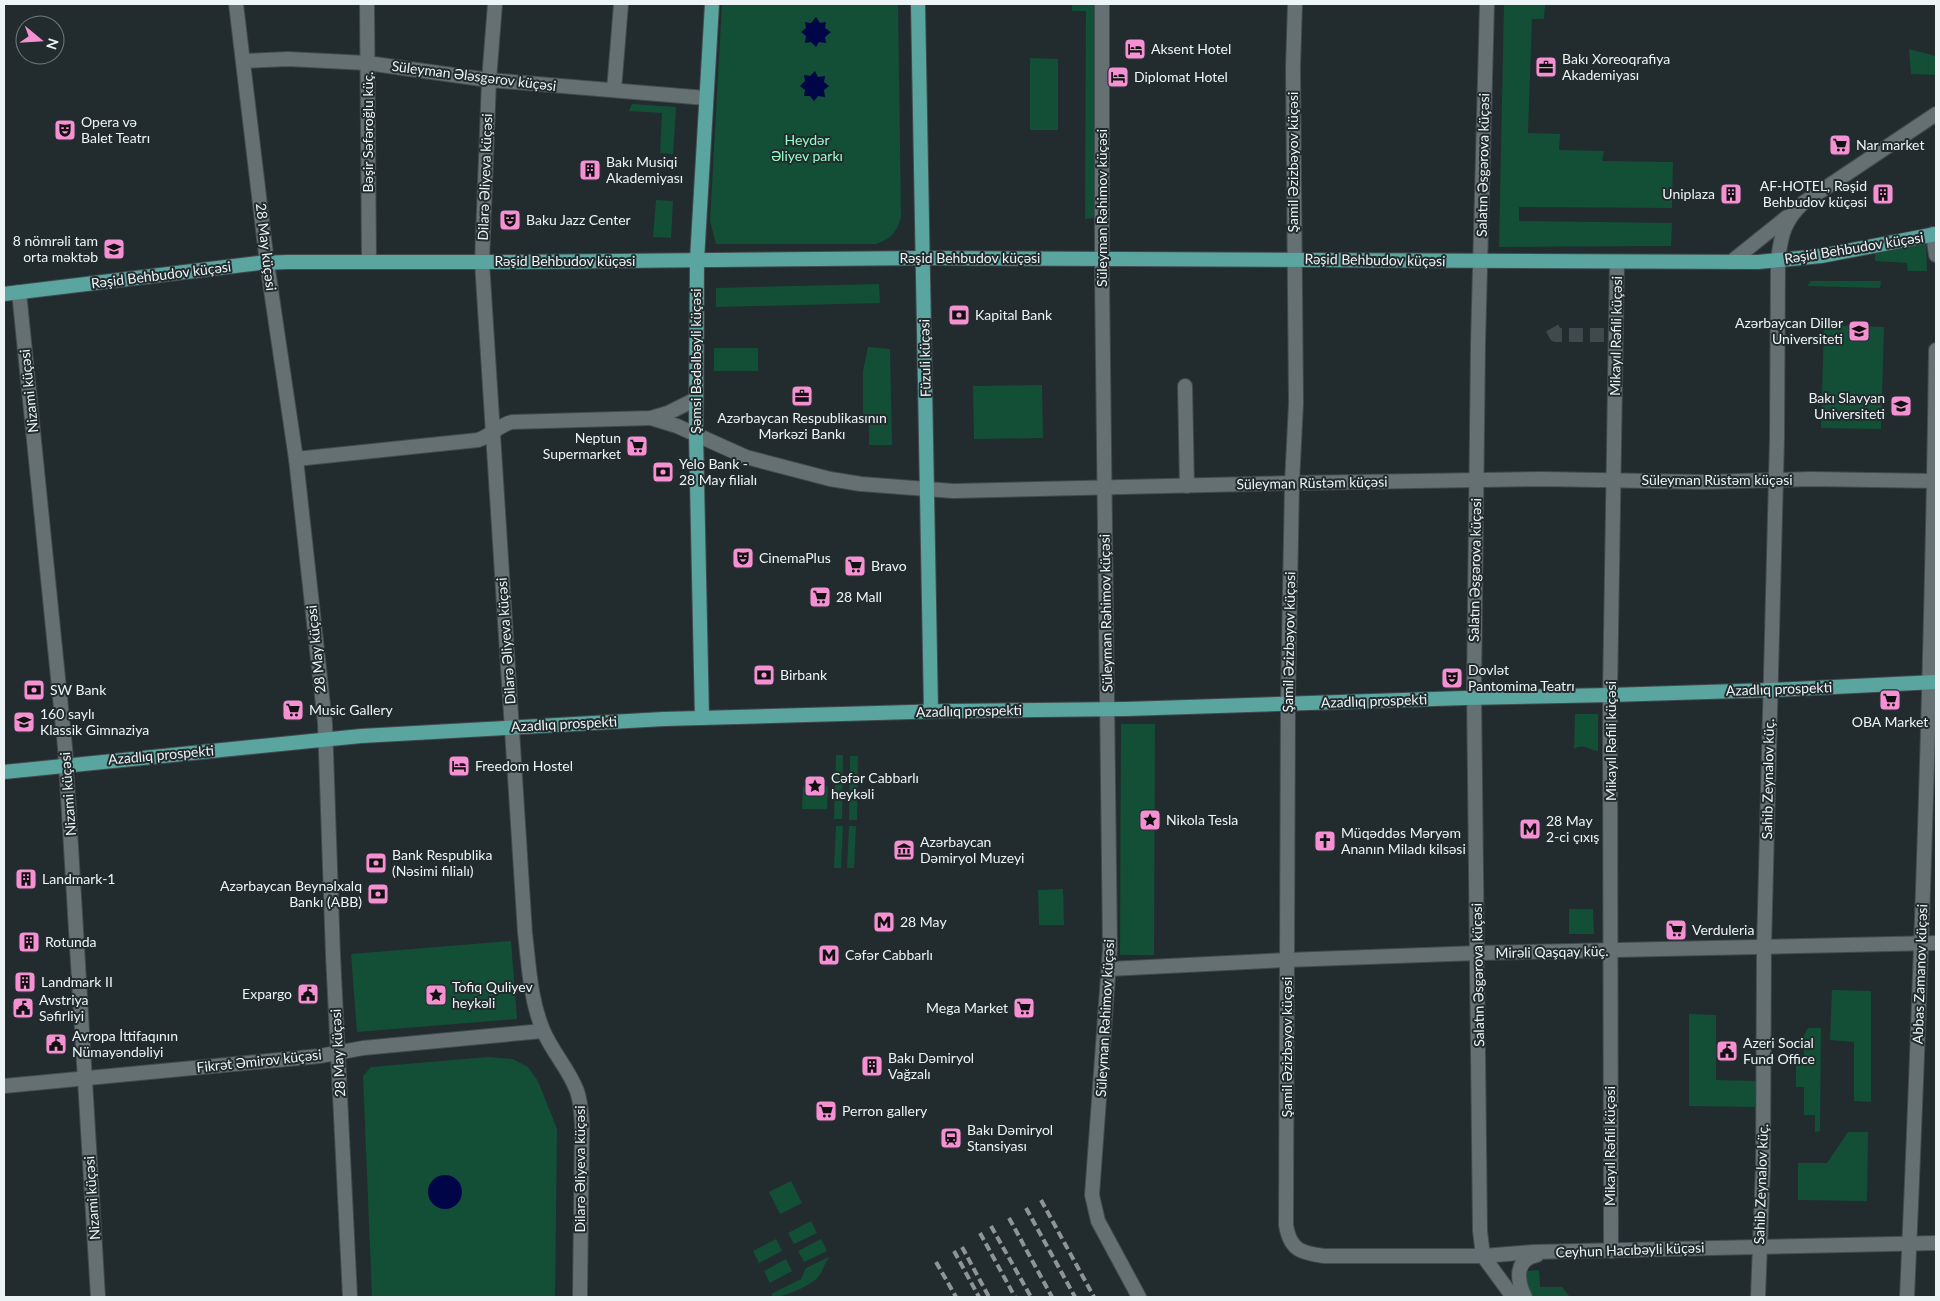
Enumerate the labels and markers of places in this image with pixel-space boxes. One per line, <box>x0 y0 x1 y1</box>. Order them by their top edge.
hotel icon: Aksent Hotel <box>1123 37 1147 61</box>
place label: Aksent Hotel <box>1151 40 1231 57</box>
place label: Bakı Xoreoqrafiya Akademiyası <box>1562 50 1670 83</box>
office icon: Bakı Xoreoqrafiya Akademiyası <box>1534 55 1558 79</box>
hotel icon: Diplomat Hotel <box>1106 65 1130 89</box>
place label: Diplomat Hotel <box>1134 68 1228 85</box>
place label: Opera və Balet Teatrı <box>81 113 150 146</box>
theatre icon: Opera və Balet Teatrı <box>53 118 77 142</box>
supermarket icon: Nar market <box>1828 133 1852 157</box>
place label: Nar market <box>1856 136 1924 153</box>
place label: Bakı Musiqi Akademiyası <box>606 153 683 186</box>
building icon: Bakı Musiqi Akademiyası <box>578 158 602 182</box>
place label: AF-HOTEL, Rəşid Behbudov küçəsi <box>1760 177 1867 210</box>
building icon: Uniplaza <box>1719 182 1743 206</box>
building icon: AF-HOTEL, Rəşid Behbudov küçəsi <box>1871 182 1895 206</box>
place label: Uniplaza <box>1662 185 1715 202</box>
theatre icon: Baku Jazz Center <box>498 208 522 232</box>
place label: Baku Jazz Center <box>526 211 631 228</box>
place label: 8 nömrəli tam orta məktəb <box>13 232 98 265</box>
school or university icon: 8 nömrəli tam orta məktəb <box>102 237 126 261</box>
bank icon: Kapital Bank <box>947 303 971 327</box>
place label: Kapital Bank <box>975 306 1053 323</box>
place label: Azərbaycan Dillər Universiteti <box>1735 314 1843 347</box>
school or university icon: Azərbaycan Dillər Universiteti <box>1847 319 1871 343</box>
office icon: Azərbaycan Respublikasının Mərkəzi Bankı <box>790 384 814 408</box>
place label: Bakı Slavyan Universiteti <box>1808 389 1885 422</box>
school or university icon: Bakı Slavyan Universiteti <box>1889 394 1913 418</box>
place label: Azərbaycan Respublikasının Mərkəzi Bankı <box>717 409 887 442</box>
place label: Neptun Supermarket <box>543 429 621 462</box>
supermarket icon: Neptun Supermarket <box>625 434 649 458</box>
place label: Yelo Bank - 28 May filialı <box>679 455 757 488</box>
bank icon: Yelo Bank - 28 May filialı <box>651 460 675 484</box>
theatre icon: CinemaPlus <box>731 546 755 570</box>
place label: CinemaPlus <box>759 549 831 566</box>
supermarket icon: Bravo <box>843 554 867 578</box>
place label: Bravo <box>871 557 907 574</box>
supermarket icon: 28 Mall <box>808 585 832 609</box>
place label: 28 Mall <box>836 588 882 605</box>
place label: Dovlət Pantomima Teatrı <box>1468 661 1575 694</box>
bank icon: Birbank <box>752 663 776 687</box>
place label: Birbank <box>780 666 828 683</box>
theatre icon: Dovlət Pantomima Teatrı <box>1440 666 1464 690</box>
bank icon: SW Bank <box>22 678 46 702</box>
place label: SW Bank <box>50 681 107 698</box>
supermarket icon: OBA Market <box>1878 688 1902 712</box>
supermarket icon: Music Gallery <box>281 698 305 722</box>
place label: Music Gallery <box>309 701 394 718</box>
place label: 160 saylı Klassik Gimnaziya <box>40 705 149 738</box>
school or university icon: 160 saylı Klassik Gimnaziya <box>12 710 36 734</box>
place label: OBA Market <box>1852 713 1928 730</box>
hotel icon: Freedom Hostel <box>447 754 471 778</box>
place label: Freedom Hostel <box>475 757 573 774</box>
place label: Cəfər Cabbarlı heykəli <box>831 769 919 802</box>
place icon: Cəfər Cabbarlı heykəli <box>803 774 827 798</box>
place icon: Nikola Tesla <box>1138 808 1162 832</box>
place label: Nikola Tesla <box>1166 811 1238 828</box>
place label: 28 May 2-ci çıxış <box>1546 812 1599 845</box>
metro station icon: 28 May 2-ci çıxış <box>1518 817 1542 841</box>
place label: Müqəddəs Məryəm Ananın Miladı kilsəsi <box>1341 824 1466 857</box>
church icon: Müqəddəs Məryəm Ananın Miladı kilsəsi <box>1313 829 1337 853</box>
place label: Azərbaycan Dəmiryol Muzeyi <box>920 833 1024 866</box>
museum icon: Azərbaycan Dəmiryol Muzeyi <box>892 838 916 862</box>
place label: Bank Respublika (Nəsimi filialı) <box>392 846 492 879</box>
bank icon: Bank Respublika (Nəsimi filialı) <box>364 851 388 875</box>
building icon: Landmark-1 <box>14 867 38 891</box>
place label: Landmark-1 <box>42 870 115 887</box>
place label: Azərbaycan Beynəlxalq Bankı (ABB) <box>220 877 362 910</box>
bank icon: Azərbaycan Beynəlxalq Bankı (ABB) <box>366 882 390 906</box>
metro station icon: 28 May <box>872 910 896 934</box>
place label: 28 May <box>900 913 947 930</box>
supermarket icon: Verduleria <box>1664 918 1688 942</box>
place label: Verduleria <box>1692 921 1754 938</box>
building icon: Rotunda <box>17 930 41 954</box>
place label: Rotunda <box>45 933 97 950</box>
metro station icon: Cəfər Cabbarlı <box>817 943 841 967</box>
place label: Cəfər Cabbarlı <box>845 946 933 963</box>
building icon: Landmark II <box>13 970 37 994</box>
place label: Landmark II <box>41 973 113 990</box>
place label: Tofiq Quliyev heykəli <box>452 978 534 1011</box>
public building icon: Expargo <box>296 982 320 1006</box>
place icon: Tofiq Quliyev heykəli <box>424 983 448 1007</box>
place label: Expargo <box>242 985 292 1002</box>
place label: Avstriya Səfirliyi <box>39 991 89 1024</box>
public building icon: Avstriya Səfirliyi <box>11 996 35 1020</box>
supermarket icon: Mega Market <box>1012 996 1036 1020</box>
place label: Mega Market <box>926 999 1008 1016</box>
place label: Avropa İttifaqının Nümayəndəliyi <box>72 1027 178 1060</box>
public building icon: Avropa İttifaqının Nümayəndəliyi <box>44 1032 68 1056</box>
place label: Azeri Social Fund Office <box>1743 1034 1815 1067</box>
public building icon: Azeri Social Fund Office <box>1715 1039 1739 1063</box>
place label: Bakı Dəmiryol Vağzalı <box>888 1049 974 1082</box>
building icon: Bakı Dəmiryol Vağzalı <box>860 1054 884 1078</box>
supermarket icon: Perron gallery <box>814 1099 838 1123</box>
place label: Perron gallery <box>842 1102 928 1119</box>
place label: Bakı Dəmiryol Stansiyası <box>967 1121 1053 1154</box>
station icon: Bakı Dəmiryol Stansiyası <box>939 1126 963 1150</box>

